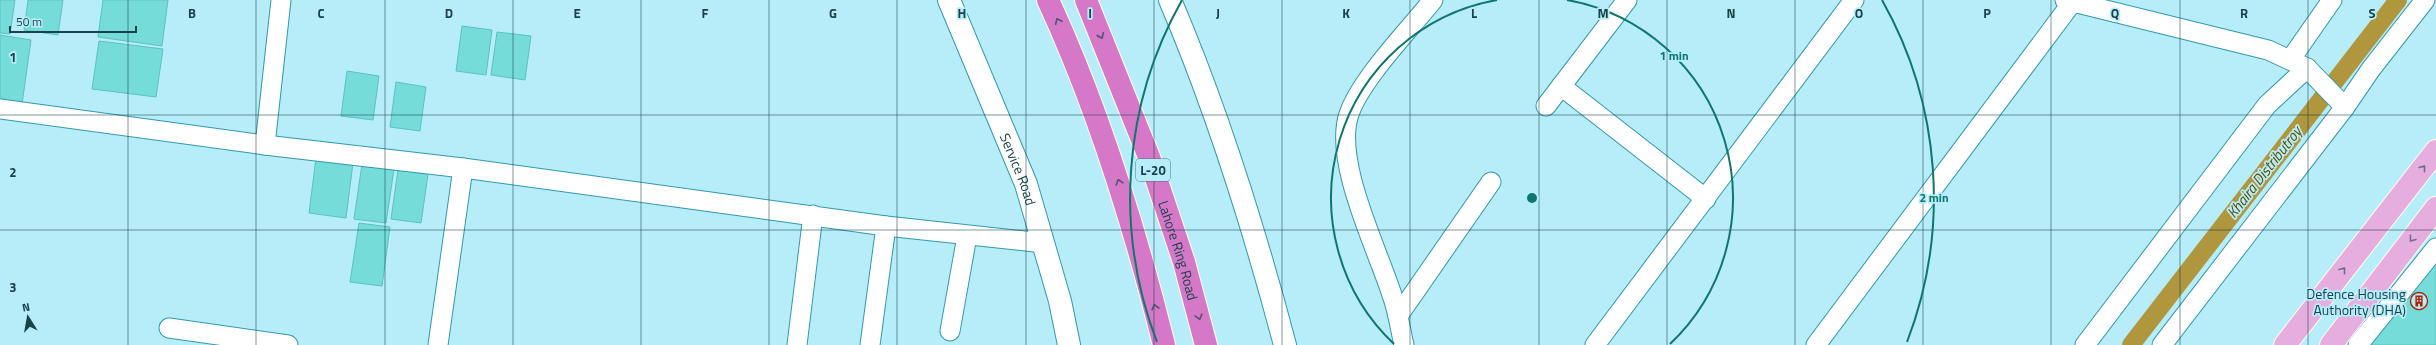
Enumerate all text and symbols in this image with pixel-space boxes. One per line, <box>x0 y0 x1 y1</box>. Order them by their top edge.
text: B <box>188 3 196 23</box>
text: C <box>317 3 325 23</box>
text: D <box>445 3 453 23</box>
text: E <box>573 3 581 23</box>
text: F <box>702 3 709 23</box>
text: G <box>829 3 837 23</box>
text: H <box>958 3 966 23</box>
text: I <box>1088 3 1092 23</box>
text: J <box>1216 3 1220 23</box>
text: K <box>1342 3 1350 23</box>
text: L <box>1471 3 1477 23</box>
text: M <box>1597 3 1609 23</box>
text: N <box>1726 3 1736 23</box>
text: O <box>1855 3 1863 23</box>
text: P <box>1983 3 1991 23</box>
text: Q <box>2111 3 2119 23</box>
text: R <box>2240 3 2248 23</box>
text: S <box>2368 3 2376 23</box>
scale bar <box>10 8 136 34</box>
text: 50 m <box>16 12 42 31</box>
one-way arrow <box>1055 18 1063 26</box>
one-way arrow <box>1096 31 1104 39</box>
text: 1 min <box>1659 46 1689 65</box>
text: 1 <box>9 47 17 67</box>
water label: Khaira Distributroy <box>2221 120 2309 223</box>
street label: Service Road <box>995 130 1042 208</box>
road number: L-20 <box>1136 159 1170 181</box>
text: 2 <box>9 162 17 182</box>
one-way arrow <box>2418 165 2425 172</box>
one-way arrow <box>1115 179 1124 186</box>
text: 2 min <box>1919 188 1949 207</box>
centre of rings <box>1525 191 1539 205</box>
street label: Lahore Ring Road <box>1154 197 1204 302</box>
one-way arrow <box>2410 234 2417 241</box>
one-way arrow <box>2338 268 2345 275</box>
text: 3 <box>9 277 17 297</box>
place label: Defence Housing Authority (DHA) <box>2306 283 2406 320</box>
building icon: Defence Housing Authority (DHA) <box>2409 291 2429 311</box>
north arrow <box>8 297 48 337</box>
text: N <box>21 299 31 316</box>
one-way arrow <box>1151 304 1160 311</box>
one-way arrow <box>1194 313 1203 320</box>

